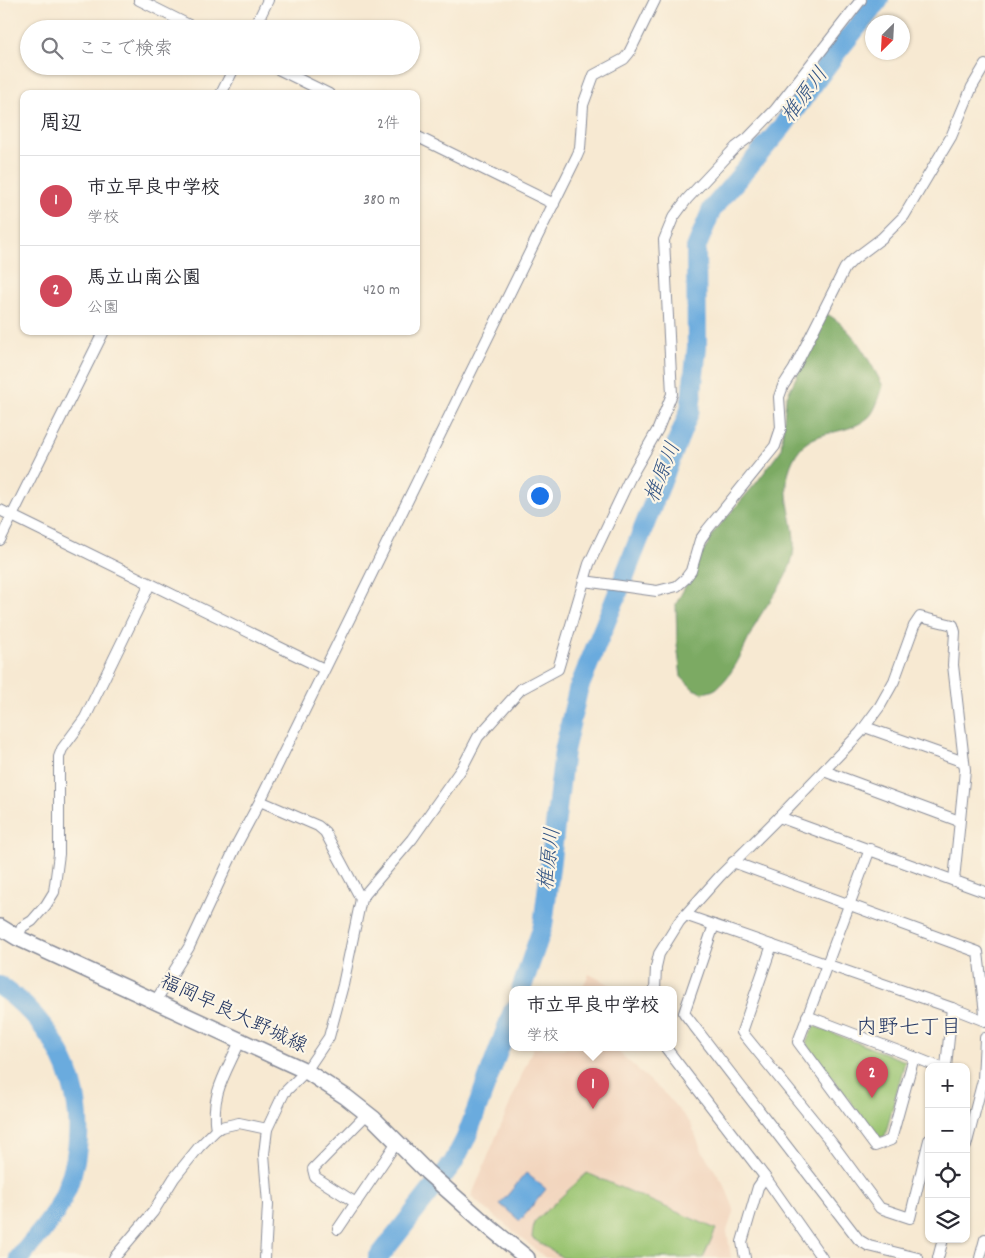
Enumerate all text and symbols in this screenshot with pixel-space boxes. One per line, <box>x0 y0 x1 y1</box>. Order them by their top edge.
north arrow <box>865 15 910 60</box>
search box <box>20 20 420 75</box>
icon: search <box>38 34 66 62</box>
text: ここで検索 <box>78 37 173 64</box>
water label: 椎原川 <box>775 62 837 130</box>
text: 周辺 <box>40 110 82 140</box>
text: 2件 <box>377 113 400 136</box>
text: 市立早良中学校 <box>87 176 220 203</box>
text: 1 <box>54 189 58 212</box>
text: 380 m <box>363 189 400 212</box>
text: 学校 <box>87 207 119 230</box>
text: 馬立山南公園 <box>87 266 201 293</box>
text: 2 <box>53 279 60 302</box>
text: 420 m <box>363 279 400 302</box>
text: 公園 <box>87 297 119 320</box>
water label: 椎原川 <box>638 438 690 508</box>
your location <box>527 483 553 509</box>
water label: 椎原川 <box>532 826 570 892</box>
street label: 福岡早良大野城線 <box>155 969 311 1061</box>
popup <box>509 986 677 1051</box>
text: 市立早良中学校 <box>526 994 660 1021</box>
district label: 内野七丁目 <box>857 1014 962 1044</box>
text: 学校 <box>526 1025 559 1048</box>
pin: 2 <box>856 1057 888 1098</box>
map controls <box>925 1063 970 1243</box>
button: + <box>925 1063 970 1108</box>
pin: 1 <box>577 1068 609 1109</box>
button: − <box>925 1108 970 1153</box>
button: locate <box>925 1153 970 1198</box>
button: layers <box>925 1198 970 1243</box>

